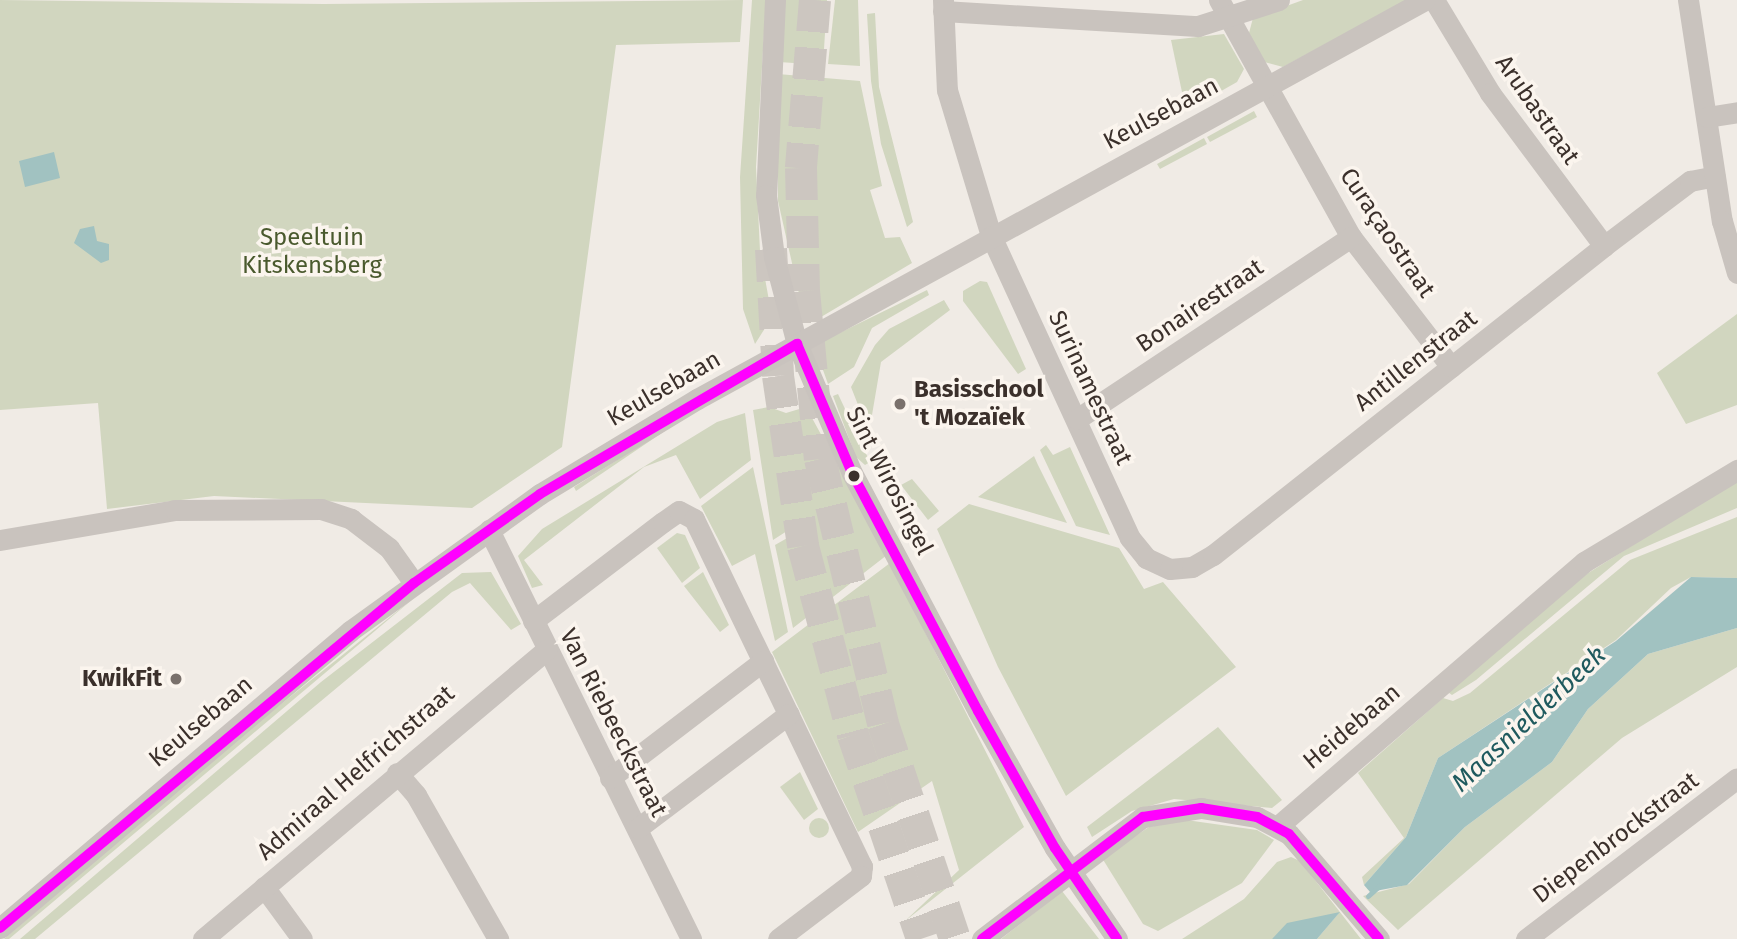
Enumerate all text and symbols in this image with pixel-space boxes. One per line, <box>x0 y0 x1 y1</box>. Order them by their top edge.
street label: Arubastraat <box>1489 50 1585 170</box>
street label: Keulsebaan <box>1099 72 1223 156</box>
street label: Curaçaostraat <box>1333 163 1441 303</box>
park label: Speeltuin Kitskensberg <box>242 224 382 280</box>
street label: Bonairestraat <box>1131 253 1269 359</box>
street label: Antillenstraat <box>1349 304 1483 418</box>
street label: Surinamestraat <box>1042 306 1138 470</box>
street label: Keulsebaan <box>602 345 726 433</box>
place label: Basisschool 't Mozaïek <box>914 376 1044 432</box>
marker: Basisschool 't Mozaïek <box>892 396 908 412</box>
street label: Sint Wirosingel <box>839 402 939 560</box>
unlabelled marker <box>847 469 861 483</box>
street label: Van Riebeeckstraat <box>553 624 673 822</box>
water label: Maasnielderbeek <box>1445 640 1613 798</box>
place label: KwikFit <box>82 665 162 693</box>
street label: Keulsebaan <box>143 670 259 774</box>
marker: KwikFit <box>168 671 184 687</box>
street label: Heidebaan <box>1298 678 1406 776</box>
street label: Admiraal Helfrichstraat <box>251 679 461 867</box>
street label: Diepenbrockstraat <box>1527 766 1705 910</box>

